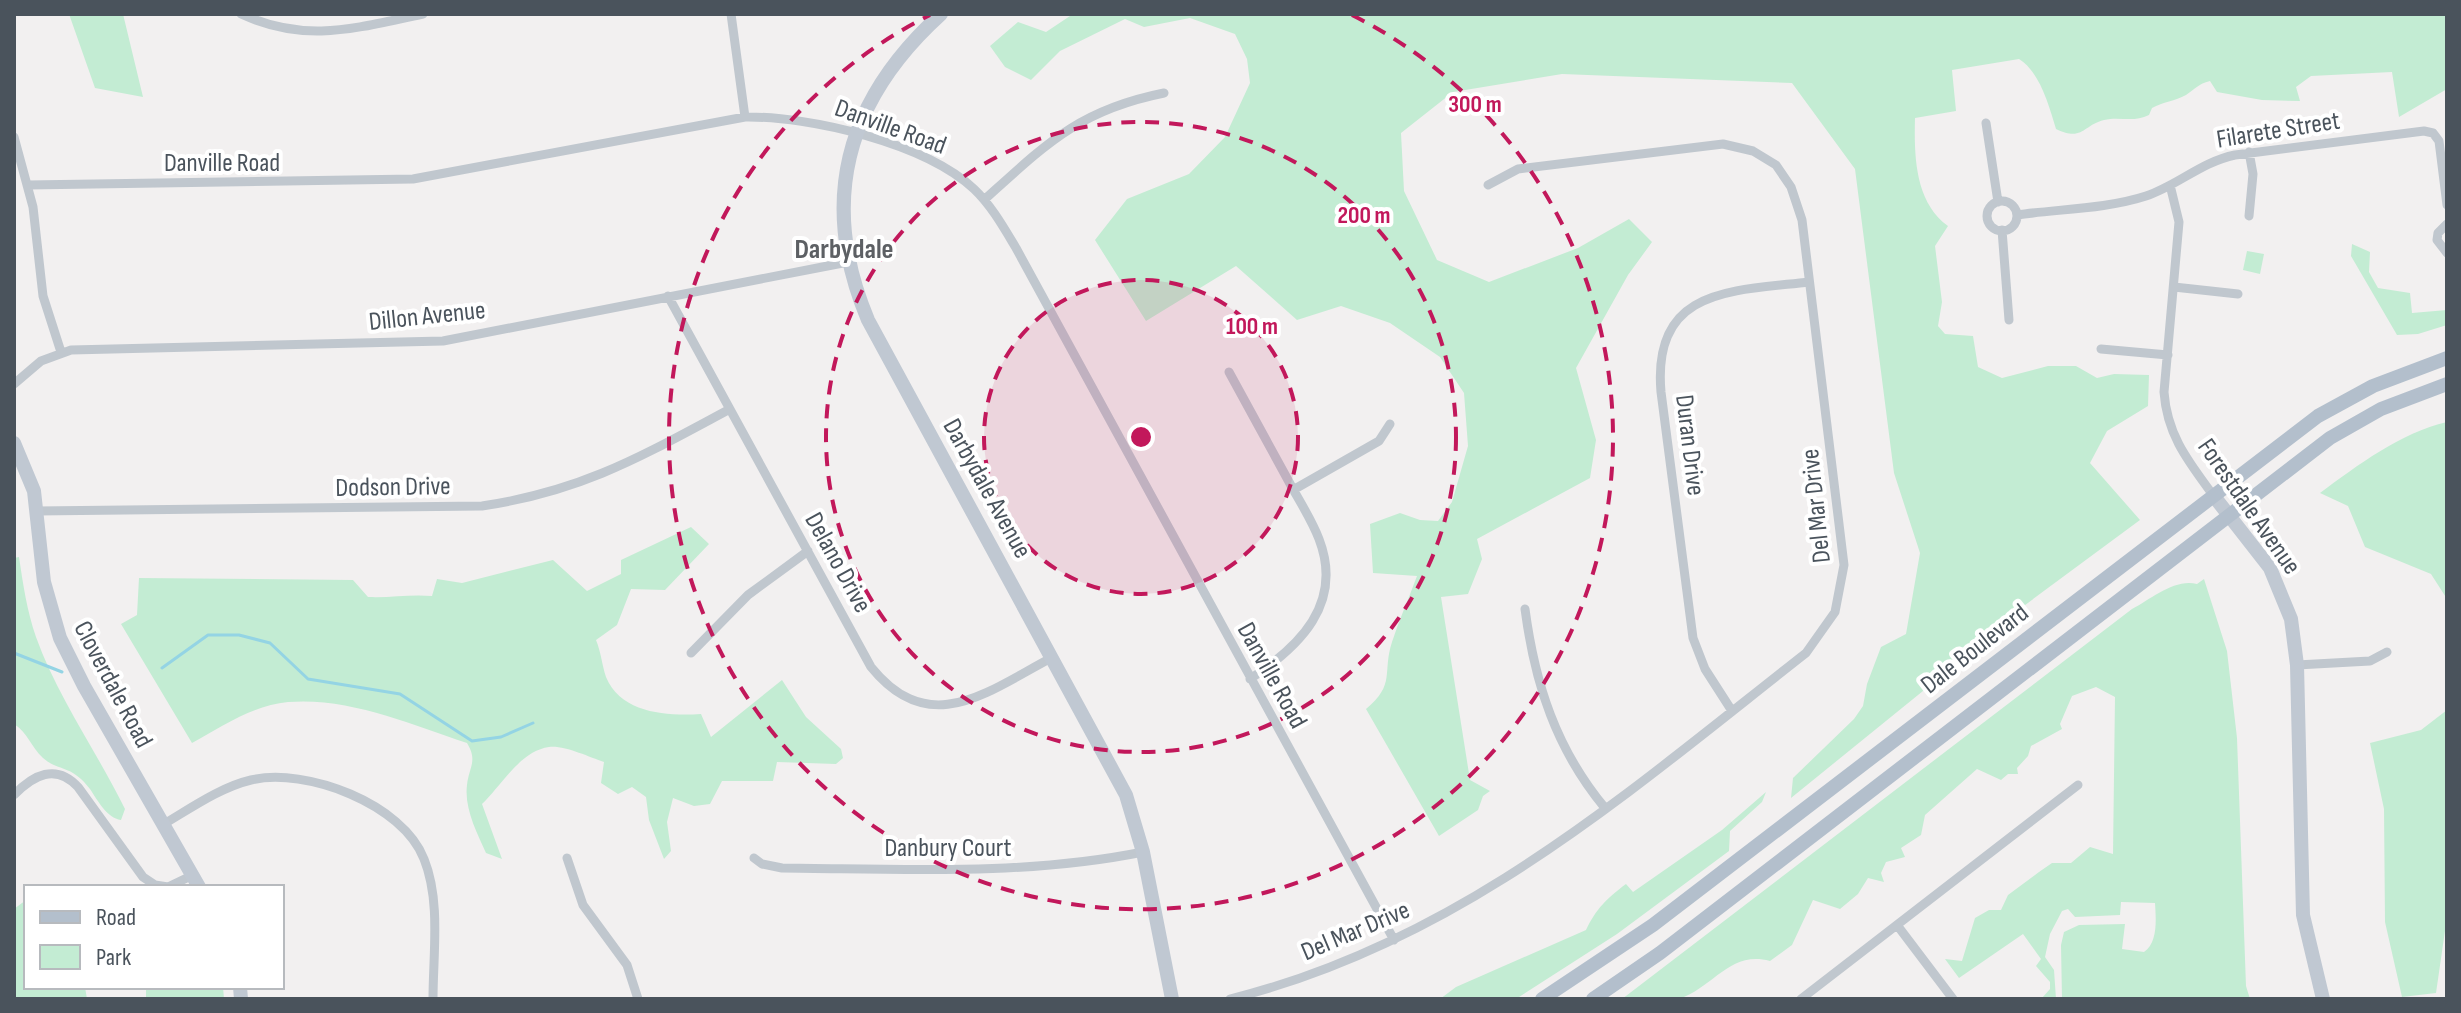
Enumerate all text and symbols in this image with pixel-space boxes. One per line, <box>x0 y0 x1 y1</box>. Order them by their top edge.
text: 300 m <box>1448 90 1502 119</box>
street label: Danville Road <box>831 93 950 162</box>
street label: Filarete Street <box>2214 105 2342 156</box>
street label: Danville Road <box>164 148 280 179</box>
text: 200 m <box>1337 201 1391 230</box>
district label: Darbydale <box>794 233 894 266</box>
street label: Dillon Avenue <box>367 295 487 338</box>
text: 100 m <box>1226 312 1278 341</box>
street label: Duran Drive <box>1668 393 1711 497</box>
street label: Darbydale Avenue <box>936 414 1038 564</box>
centre of rings <box>1127 423 1155 451</box>
street label: Forestdale Avenue <box>2191 433 2307 581</box>
street label: Del Mar Drive <box>1795 447 1838 564</box>
street label: Dodson Drive <box>335 471 451 504</box>
street label: Delano Drive <box>798 507 878 618</box>
street label: Dale Boulevard <box>1915 598 2035 701</box>
street label: Cloverdale Road <box>66 616 159 753</box>
street label: Danville Road <box>1230 617 1313 734</box>
street label: Danbury Court <box>885 833 1012 864</box>
legend <box>24 885 284 989</box>
street label: Del Mar Drive <box>1297 895 1414 968</box>
text: Road <box>96 903 136 932</box>
text: Park <box>96 943 131 972</box>

